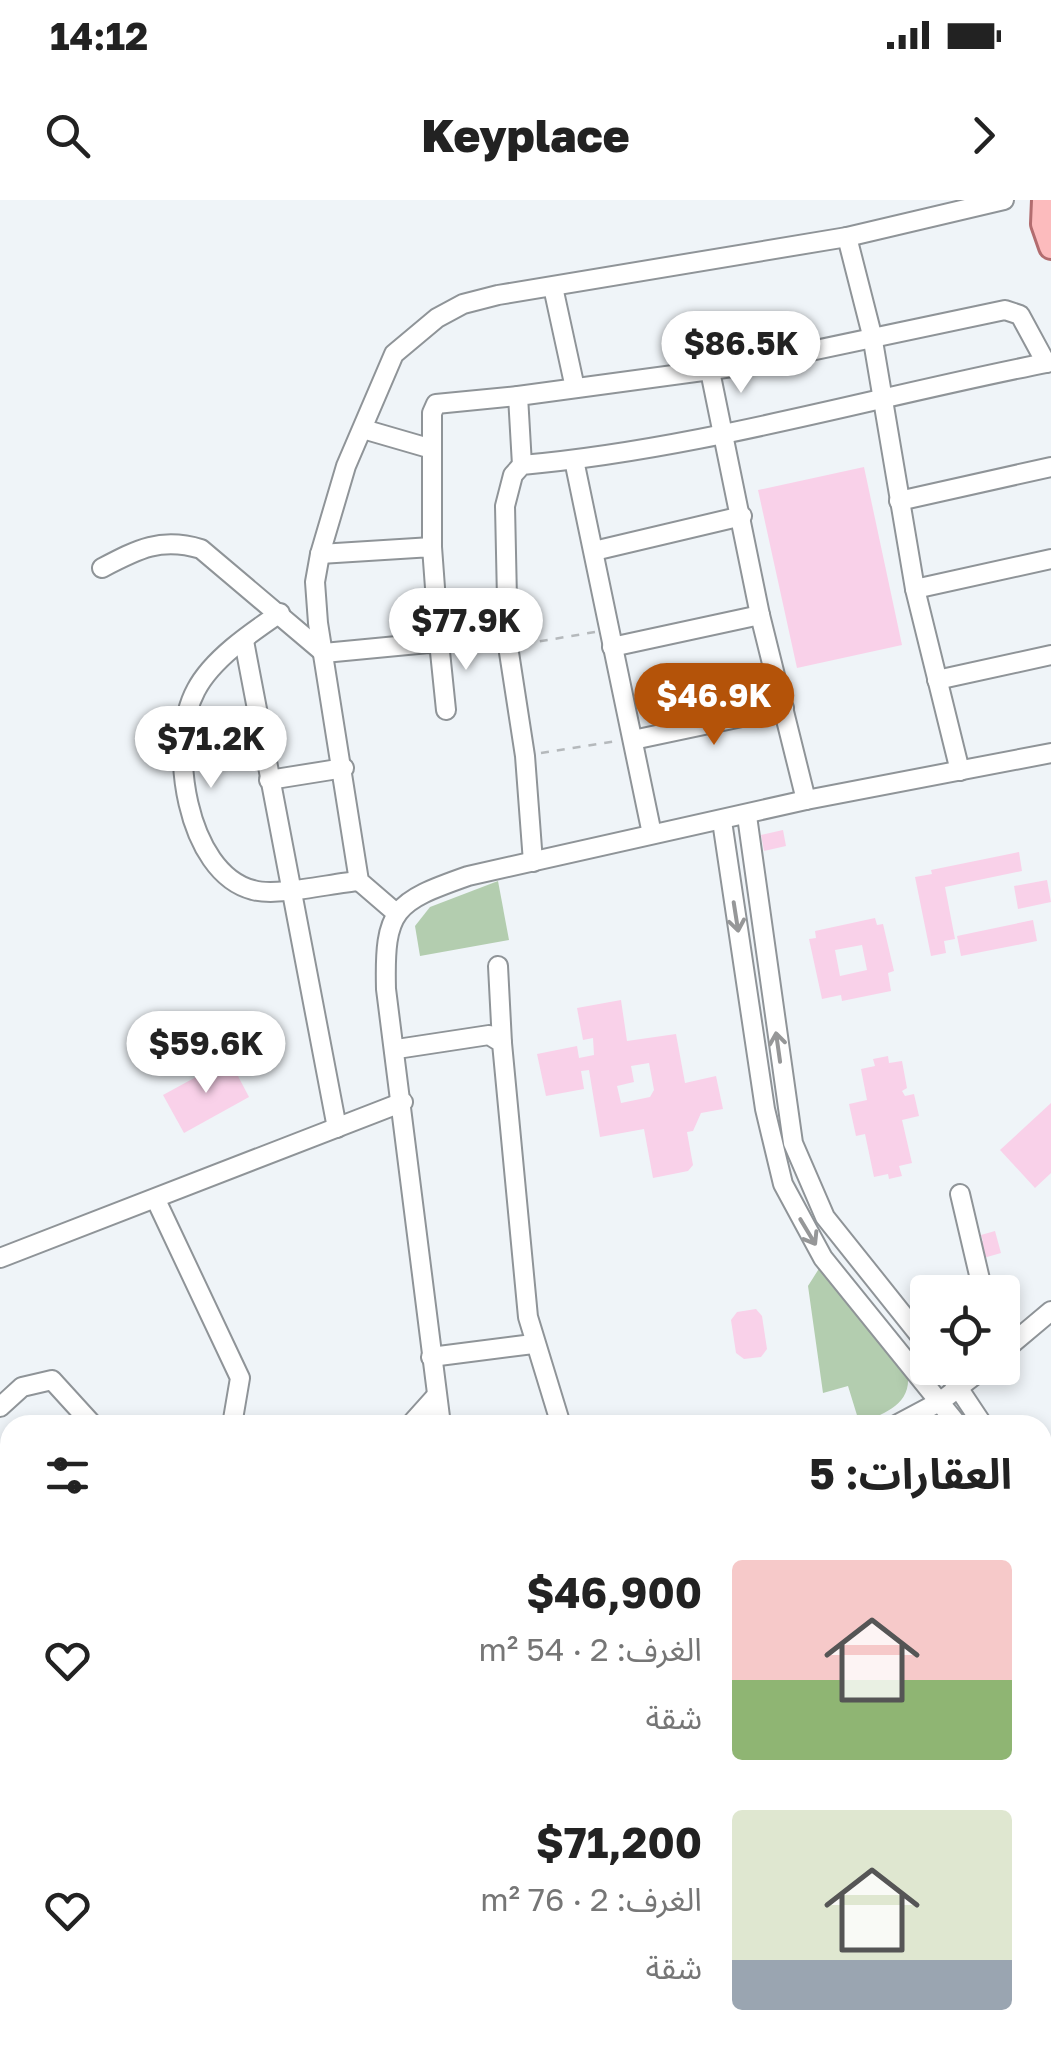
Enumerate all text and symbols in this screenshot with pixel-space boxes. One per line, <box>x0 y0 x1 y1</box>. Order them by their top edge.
text: 14:12 <box>50 13 148 58</box>
icon: search <box>40 108 95 163</box>
text: Keyplace <box>422 108 629 162</box>
icon: forward <box>956 108 1011 163</box>
pin: $86.5K <box>660 311 822 396</box>
text: $86.5K <box>683 324 799 362</box>
pin: $77.9K <box>385 588 547 673</box>
text: $77.9K <box>411 601 521 639</box>
pin: $46.9K <box>633 663 795 748</box>
text: $46.9K <box>656 676 772 714</box>
pin: $71.2K <box>130 706 292 791</box>
text: $71.2K <box>157 719 265 757</box>
one-way arrow <box>728 900 746 933</box>
pin: $59.6K <box>125 1011 287 1096</box>
text: $59.6K <box>148 1024 264 1062</box>
one-way arrow <box>768 1032 786 1064</box>
one-way arrow <box>798 1217 818 1246</box>
map controls <box>910 1275 1020 1385</box>
button: locate <box>910 1275 1020 1385</box>
icon: filters <box>40 1448 95 1503</box>
text: العقارات: 5 <box>809 1448 1012 1498</box>
text: $46,900 <box>526 1567 702 1617</box>
icon: home <box>812 1600 932 1720</box>
text: الغرف: 2 · 54 m² <box>478 1630 702 1668</box>
icon: heart <box>40 1633 95 1688</box>
text: شقة <box>646 1698 702 1736</box>
text: $71,200 <box>536 1817 702 1867</box>
icon: home <box>812 1850 932 1970</box>
text: الغرف: 2 · 76 m² <box>480 1880 702 1918</box>
icon: heart <box>40 1883 95 1938</box>
text: شقة <box>646 1948 702 1986</box>

